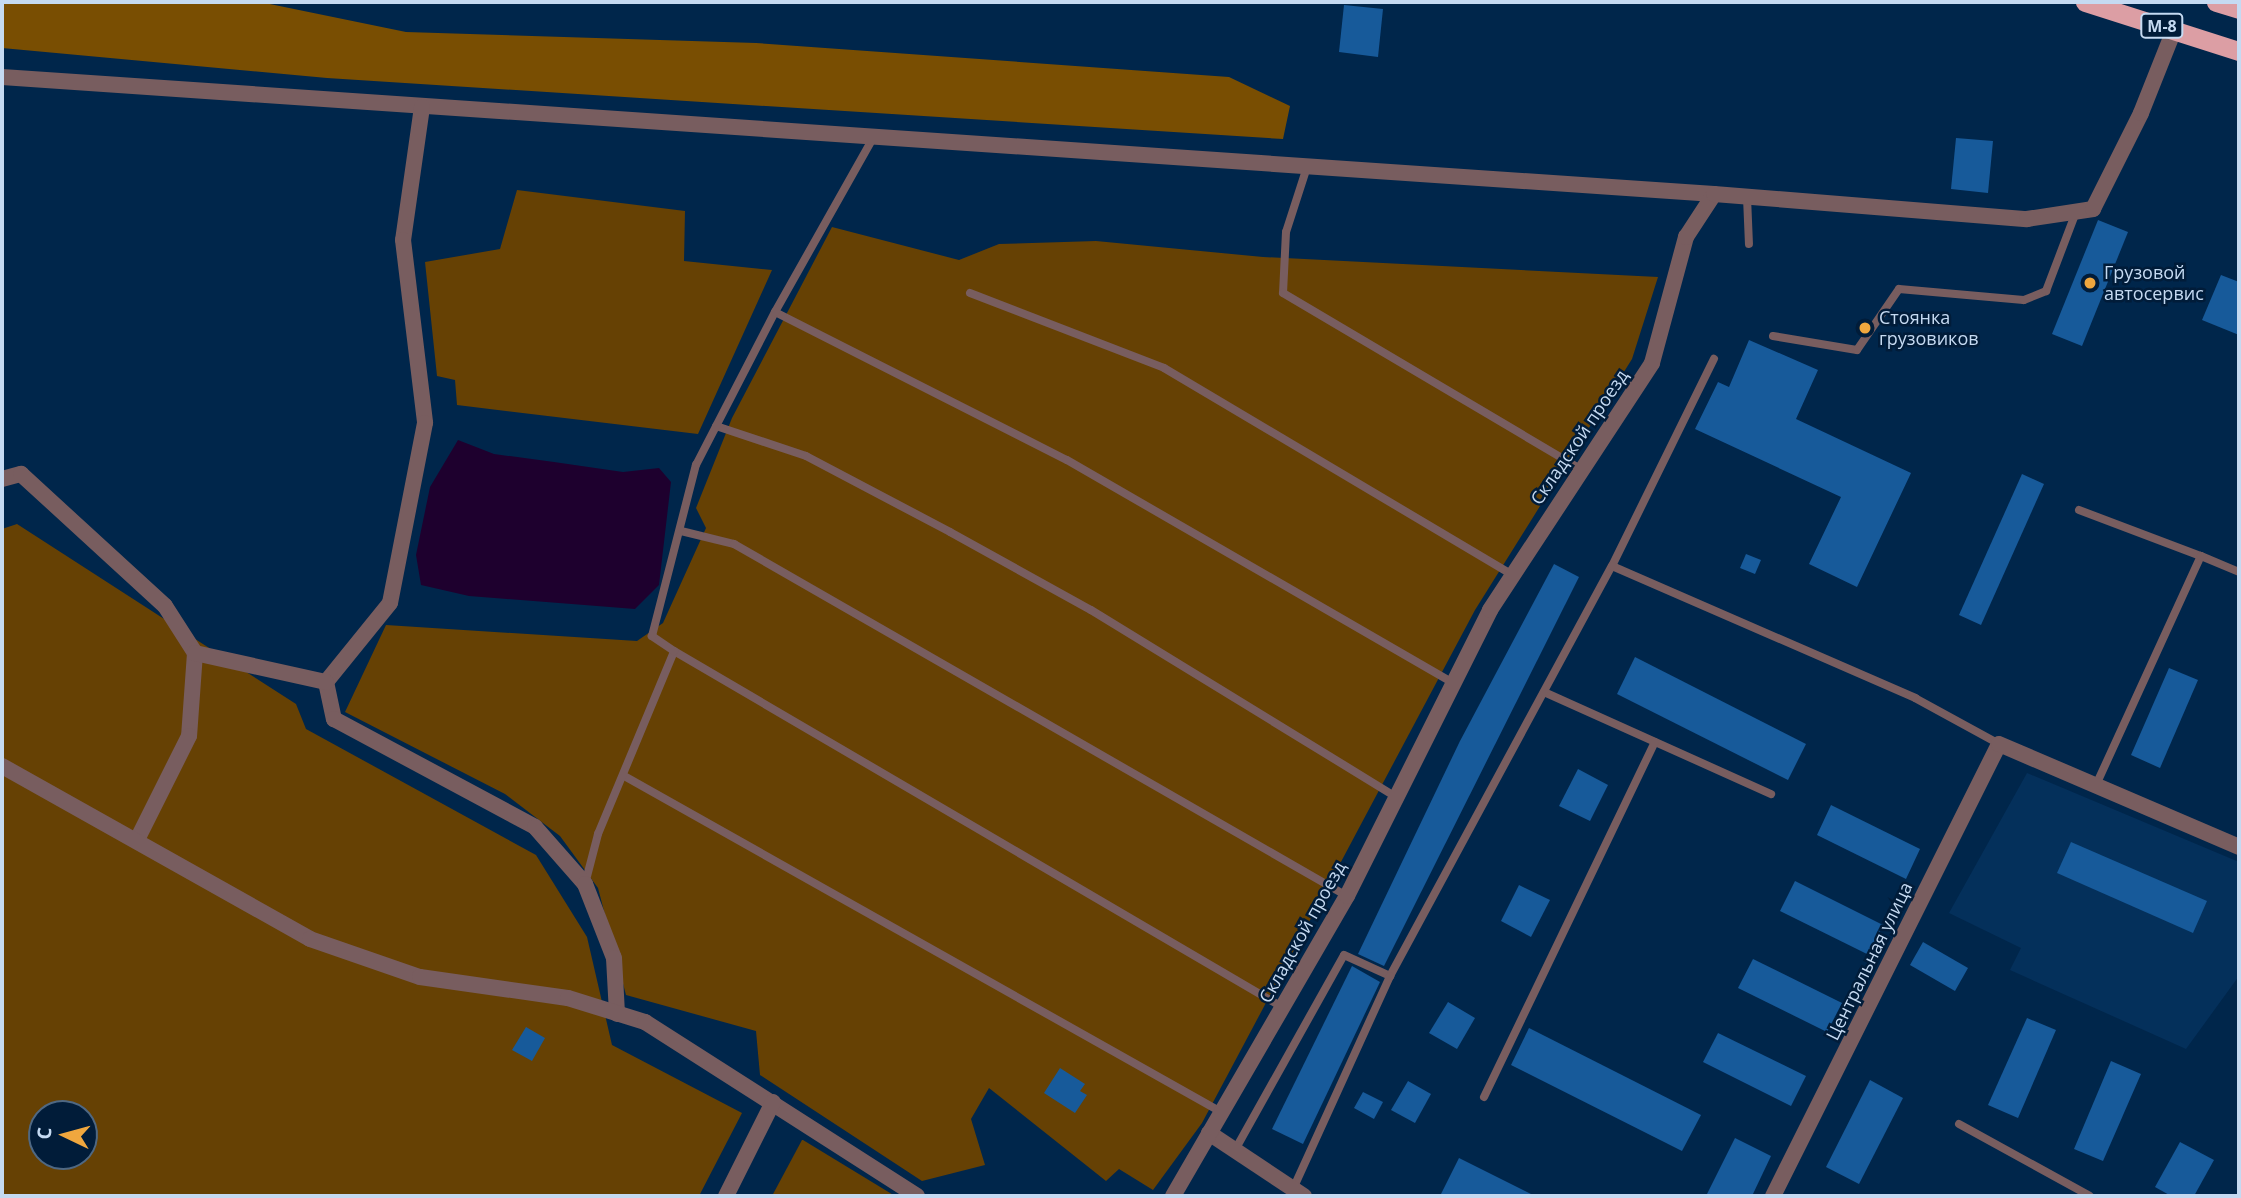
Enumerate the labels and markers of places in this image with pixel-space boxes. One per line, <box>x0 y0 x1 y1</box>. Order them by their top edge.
place label: Грузовой автосервис <box>2104 262 2204 304</box>
marker: Грузовой автосервис <box>2082 275 2098 291</box>
place label: Стоянка грузовиков <box>1879 307 1979 350</box>
marker: Стоянка грузовиков <box>1857 320 1873 336</box>

